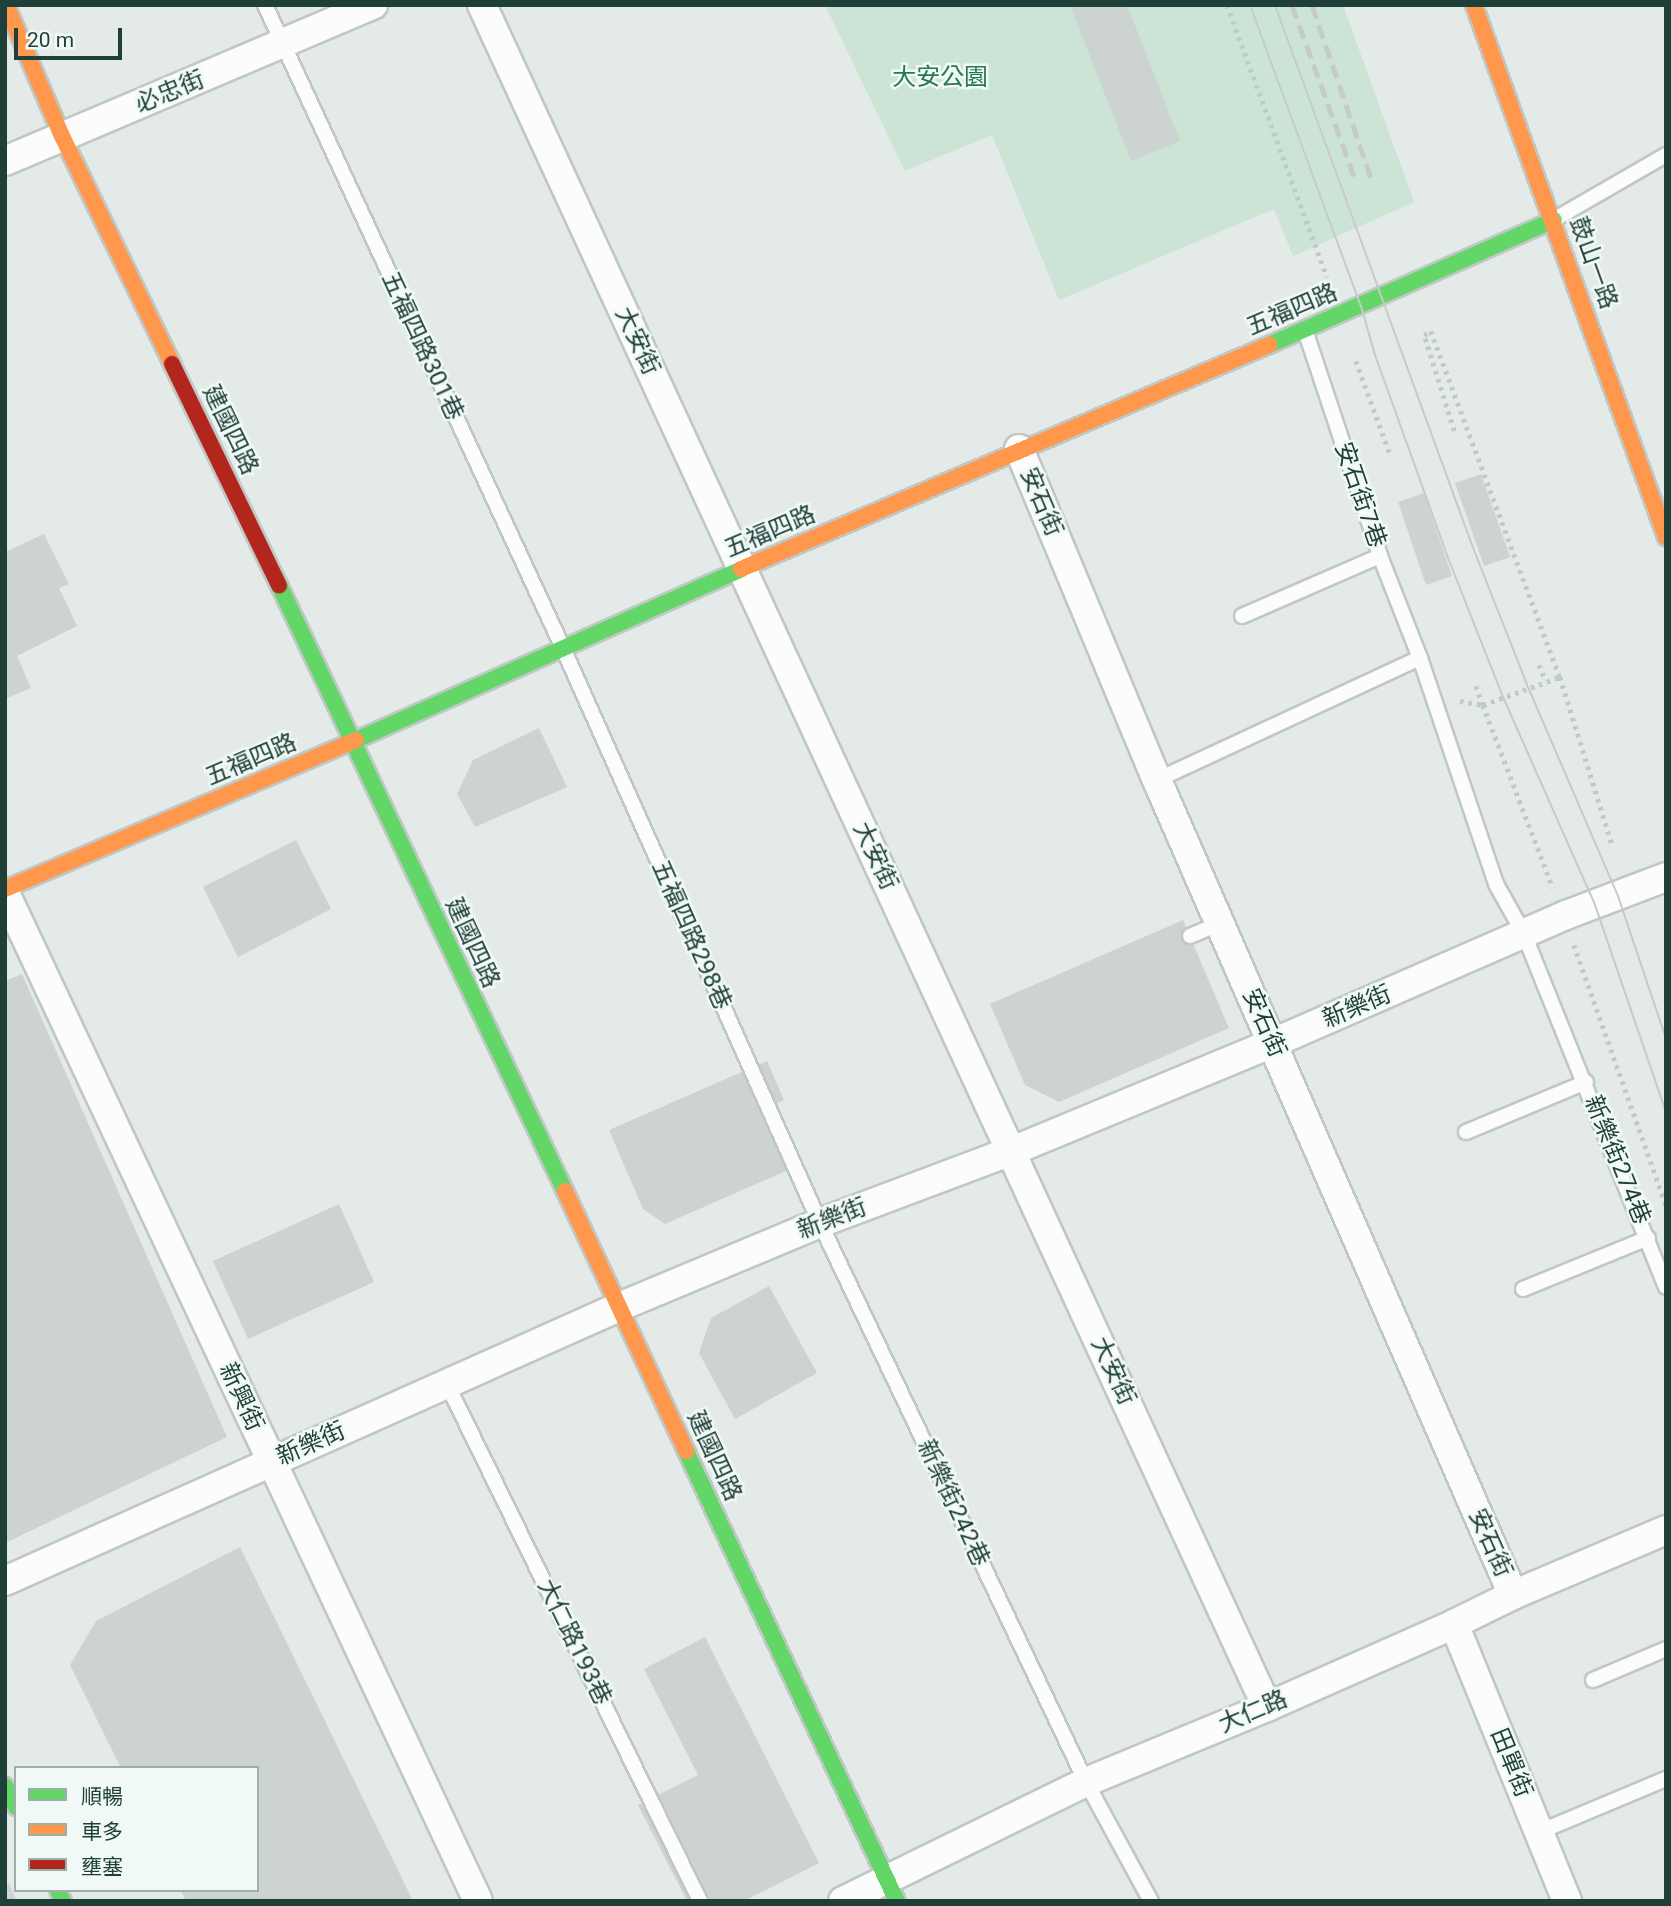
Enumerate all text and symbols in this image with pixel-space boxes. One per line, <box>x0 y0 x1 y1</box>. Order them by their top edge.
scale bar <box>18 14 126 58</box>
text: 20 m <box>27 28 74 52</box>
park label: 大安公園 <box>892 64 988 92</box>
street label: 必忠街 <box>131 65 209 119</box>
street label: 鼓山一路 <box>1563 213 1623 313</box>
street label: 五福四路301巷 <box>375 267 469 425</box>
street label: 五福四路 <box>1242 278 1342 342</box>
street label: 大安街 <box>609 302 665 380</box>
street label: 建國四路 <box>196 381 264 479</box>
street label: 安石街7巷 <box>1329 439 1391 551</box>
street label: 安石街 <box>1014 463 1068 541</box>
street label: 五福四路 <box>720 500 820 564</box>
street label: 五福四路 <box>201 728 301 792</box>
street label: 大安街 <box>847 817 903 895</box>
street label: 五福四路298巷 <box>645 856 737 1014</box>
street label: 建國四路 <box>439 893 505 993</box>
street label: 新樂街 <box>1318 980 1396 1034</box>
street label: 安石街 <box>1236 984 1292 1062</box>
street label: 新樂街274巷 <box>1578 1091 1656 1229</box>
street label: 新樂街 <box>793 1193 871 1245</box>
street label: 大安街 <box>1085 1332 1141 1410</box>
street label: 新興街 <box>213 1358 269 1436</box>
street label: 建國四路 <box>681 1406 747 1506</box>
street label: 新樂街 <box>272 1416 350 1472</box>
street label: 新樂街242巷 <box>911 1435 995 1571</box>
street label: 安石街 <box>1462 1504 1518 1582</box>
street label: 大仁路193巷 <box>531 1574 617 1710</box>
street label: 大仁路 <box>1214 1685 1292 1739</box>
street label: 田單街 <box>1484 1724 1538 1802</box>
legend <box>14 1766 259 1892</box>
text: 順暢 <box>81 1785 123 1809</box>
text: 車多 <box>81 1820 123 1844</box>
text: 壅塞 <box>81 1855 123 1879</box>

